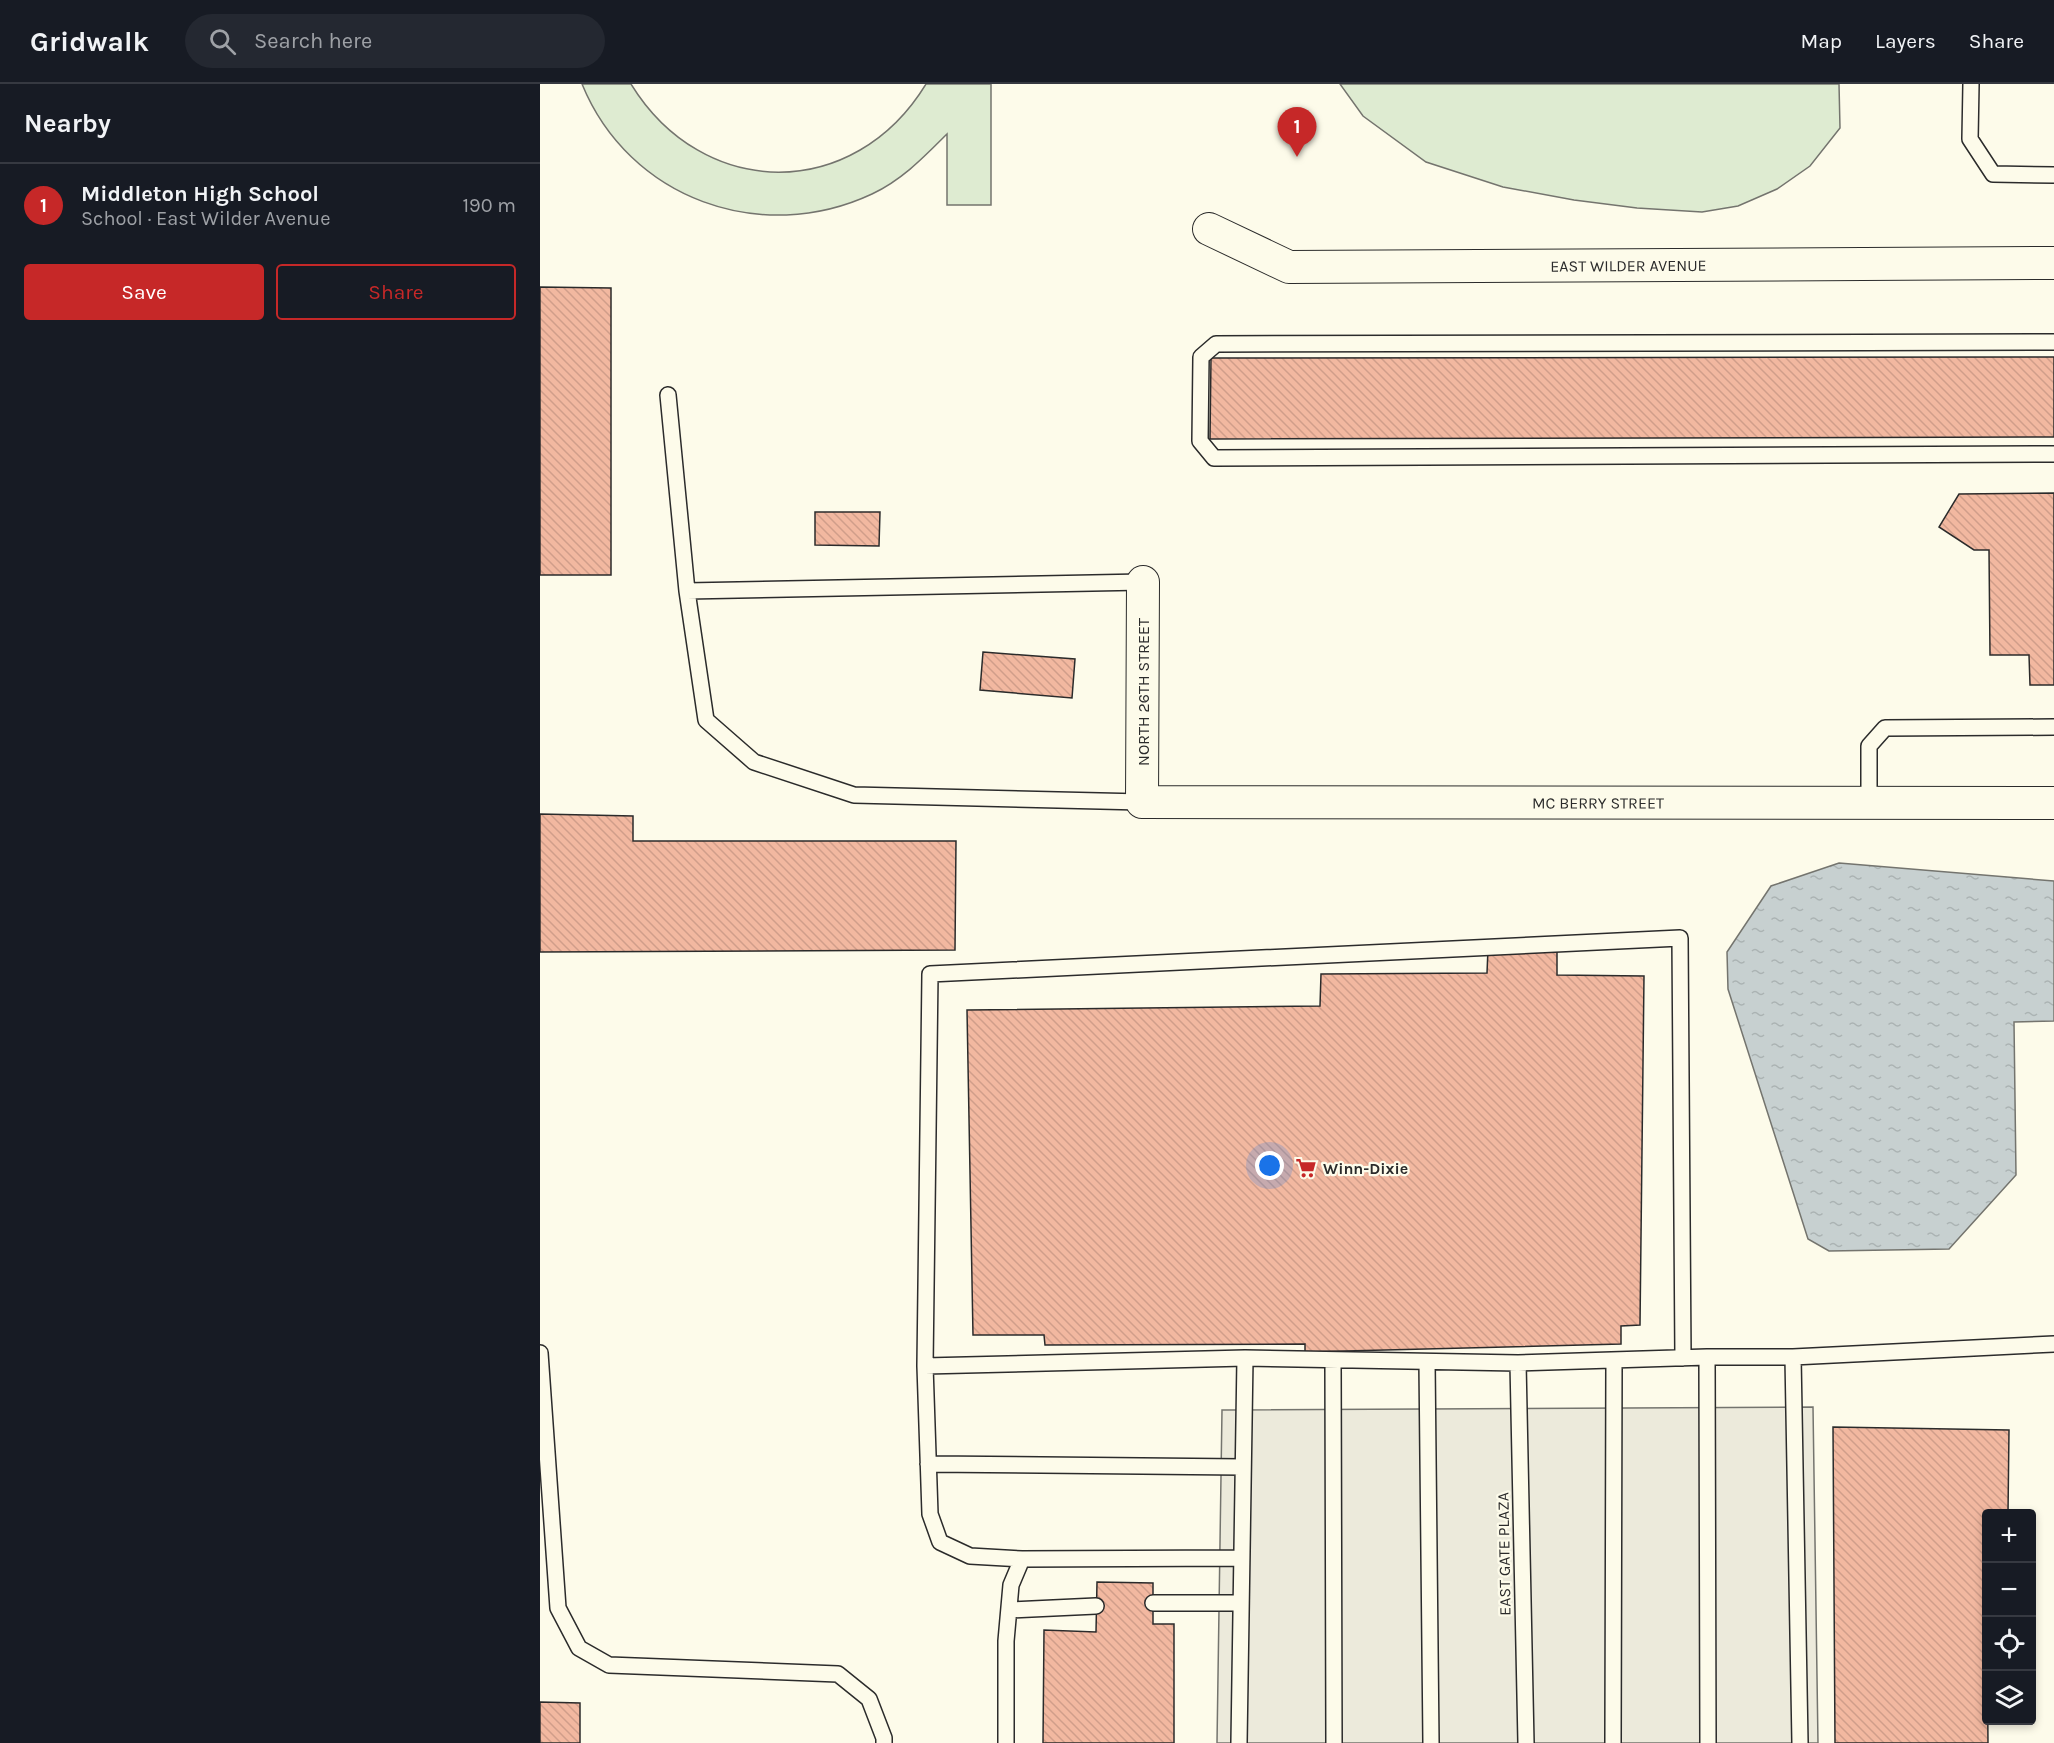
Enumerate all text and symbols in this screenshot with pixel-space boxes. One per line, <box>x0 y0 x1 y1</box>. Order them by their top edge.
search box <box>185 14 605 68</box>
text: Gridwalk <box>30 25 149 58</box>
icon: search <box>206 25 239 58</box>
text: Search here <box>254 28 372 54</box>
text: Map <box>1800 29 1842 53</box>
text: Layers <box>1875 29 1936 53</box>
text: Share <box>1969 29 2024 53</box>
pin: 1 <box>1278 107 1317 157</box>
text: Nearby <box>24 108 111 139</box>
text: Middleton High School <box>81 181 319 207</box>
text: 1 <box>40 194 47 217</box>
text: 190 m <box>462 194 516 217</box>
text: School · East Wilder Avenue <box>81 207 330 230</box>
street label: EAST WILDER AVENUE <box>1550 255 1707 275</box>
button: Save <box>24 264 264 320</box>
button: Share <box>276 264 516 320</box>
street label: NORTH 26TH STREET <box>1134 618 1153 766</box>
street label: MC BERRY STREET <box>1532 793 1664 812</box>
your location <box>1255 1151 1284 1180</box>
supermarket icon: Winn-Dixie <box>1294 1156 1318 1180</box>
place label: Winn-Dixie <box>1323 1159 1408 1178</box>
street label: EAST GATE PLAZA <box>1493 1492 1515 1616</box>
map controls <box>1982 1509 2036 1725</box>
button: + <box>1982 1509 2036 1563</box>
button: − <box>1982 1563 2036 1617</box>
button: locate <box>1982 1617 2036 1671</box>
button: layers <box>1982 1671 2036 1725</box>

